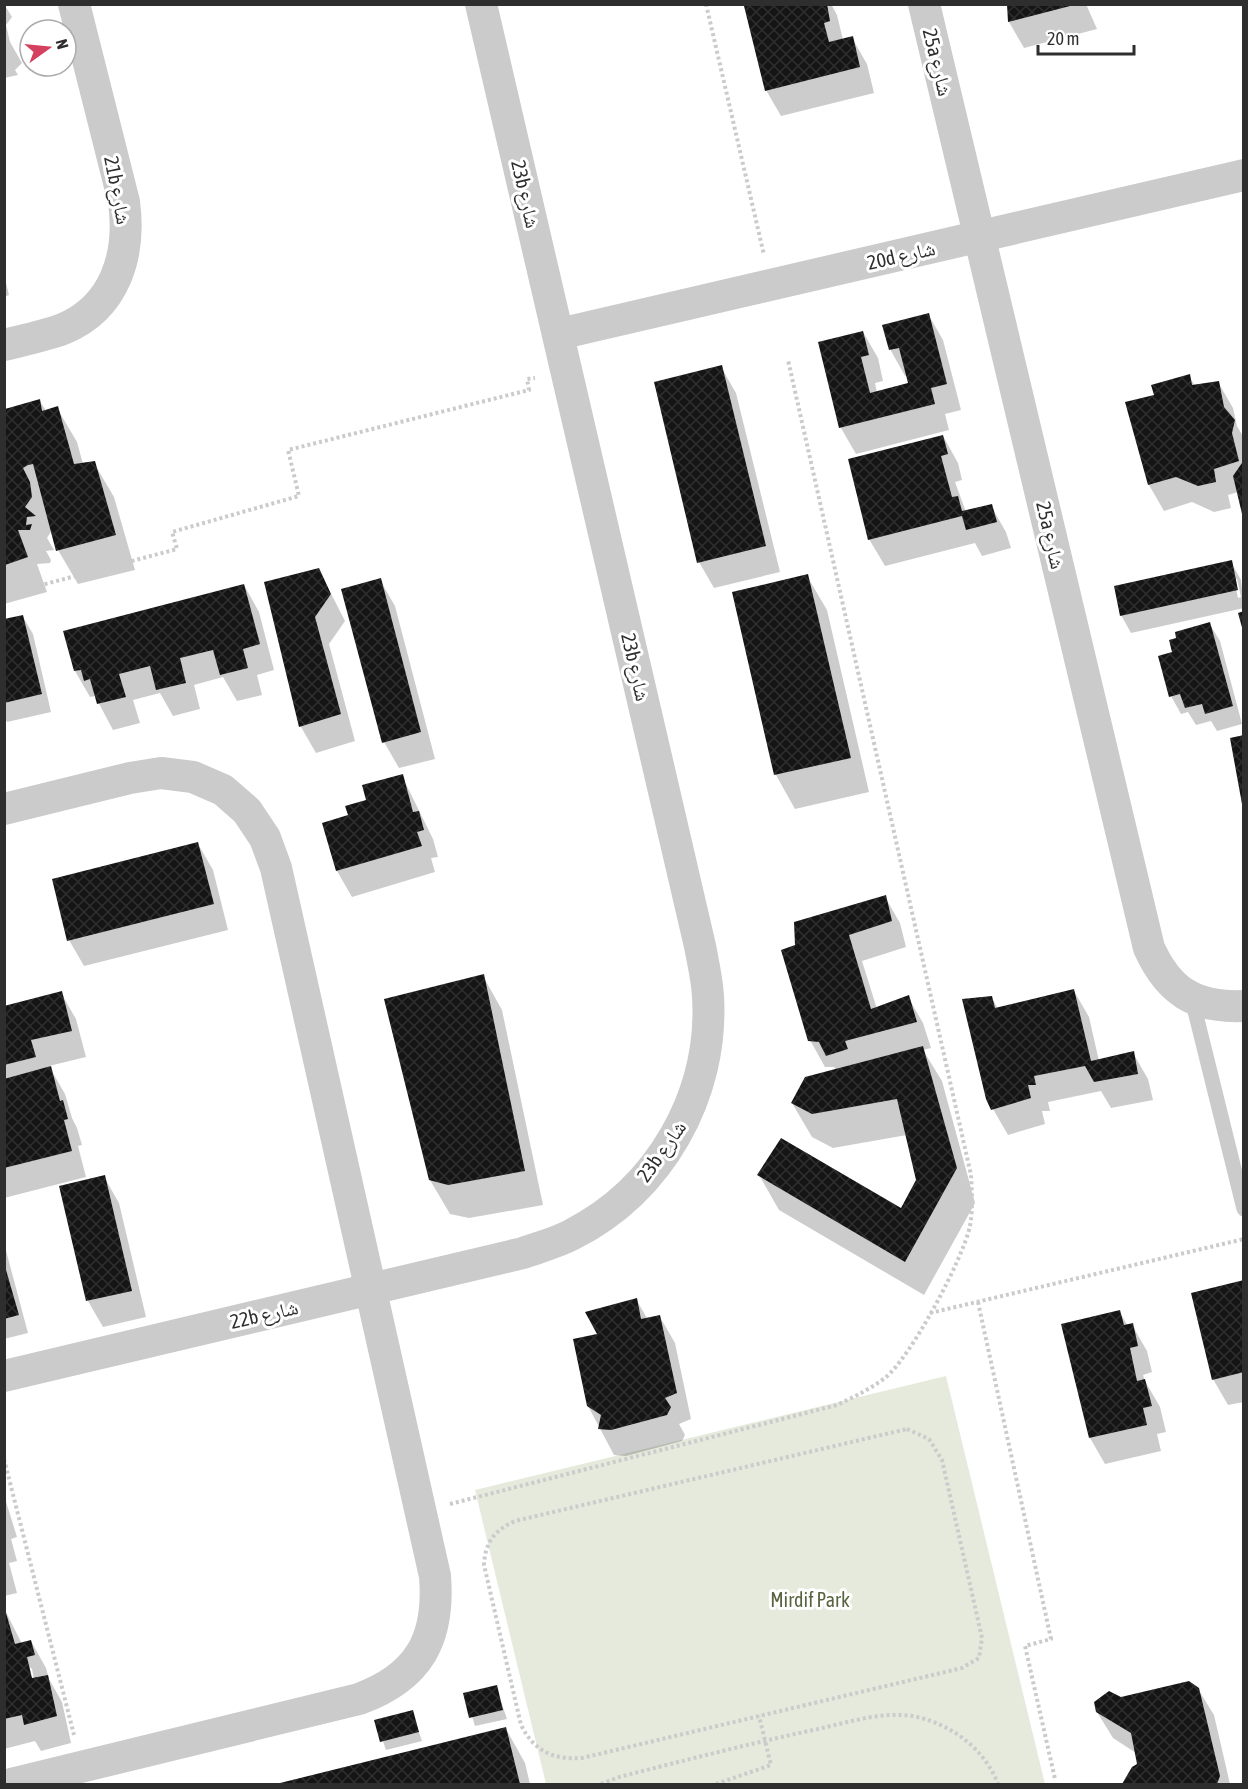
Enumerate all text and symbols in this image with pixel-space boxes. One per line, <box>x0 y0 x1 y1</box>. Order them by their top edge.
north arrow <box>18 18 78 78</box>
scale bar <box>1038 18 1134 56</box>
street label: 25a شارع <box>917 26 957 99</box>
text: 20 m <box>1047 28 1079 49</box>
text: N <box>53 37 72 51</box>
street label: 21b شارع <box>98 154 136 226</box>
street label: 23b شارع <box>505 158 545 231</box>
street label: 20d شارع <box>865 236 938 276</box>
street label: 25a شارع <box>1030 499 1070 572</box>
street label: 23b شارع <box>615 631 655 704</box>
street label: 23b شارع <box>632 1116 692 1187</box>
street label: 22b شارع <box>228 1295 301 1335</box>
park label: Mirdif Park <box>770 1588 850 1611</box>

